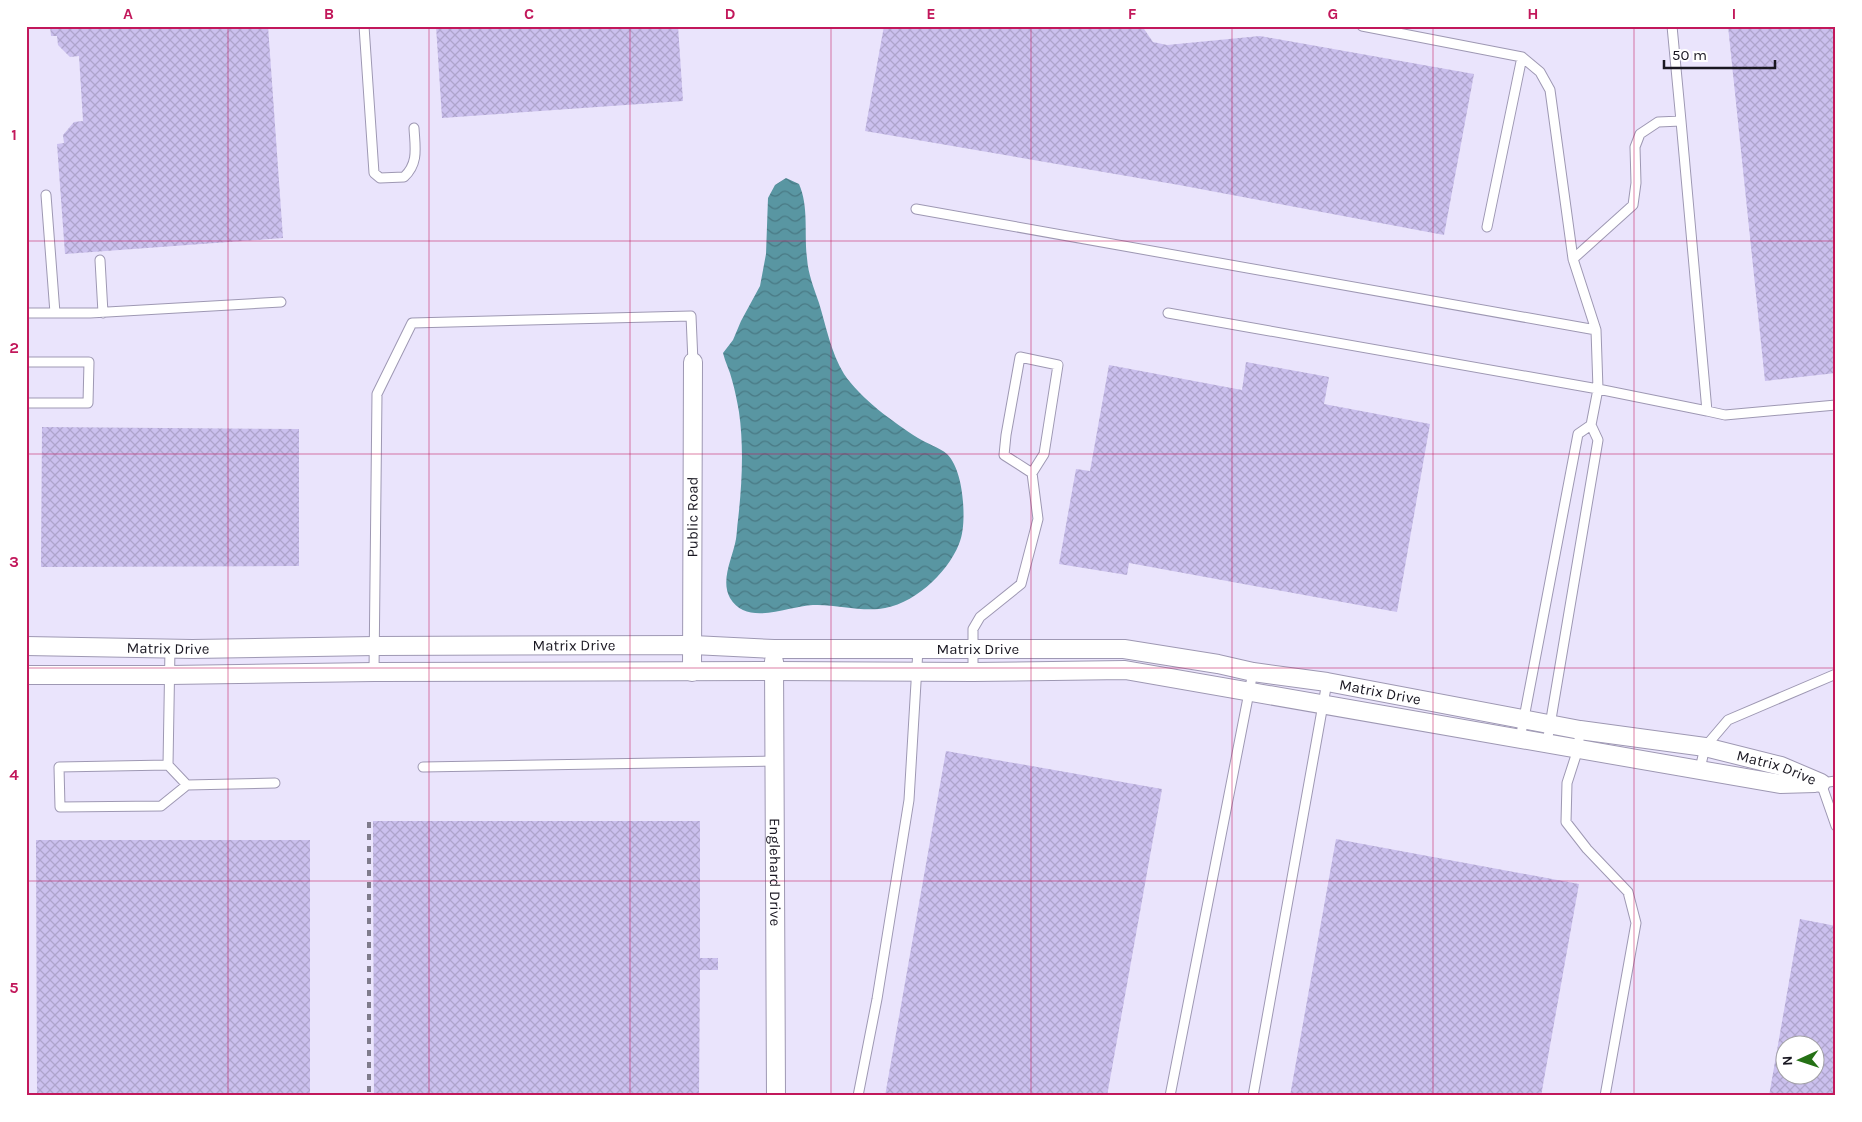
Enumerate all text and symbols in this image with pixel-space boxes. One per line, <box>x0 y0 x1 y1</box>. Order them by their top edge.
text: A <box>123 4 133 23</box>
text: B <box>324 4 334 23</box>
text: C <box>524 4 534 23</box>
text: D <box>725 4 736 23</box>
text: E <box>926 4 936 23</box>
text: F <box>1128 4 1137 23</box>
text: G <box>1328 4 1338 23</box>
text: H <box>1527 4 1539 23</box>
text: I <box>1732 4 1736 23</box>
scale bar <box>1664 38 1776 70</box>
text: 50 m <box>1672 46 1707 64</box>
text: 1 <box>11 125 17 144</box>
text: 2 <box>9 338 19 357</box>
street label: Public Road <box>683 477 702 557</box>
text: 3 <box>9 552 19 571</box>
street label: Matrix Drive <box>532 636 615 655</box>
street label: Matrix Drive <box>126 639 210 658</box>
street label: Matrix Drive <box>936 640 1019 658</box>
street label: Matrix Drive <box>1338 676 1423 709</box>
street label: Matrix Drive <box>1735 746 1819 789</box>
text: 4 <box>9 765 19 784</box>
street label: Englehard Drive <box>766 818 784 926</box>
text: 5 <box>9 978 19 997</box>
north arrow <box>1774 1034 1824 1084</box>
text: N <box>1779 1055 1796 1066</box>

